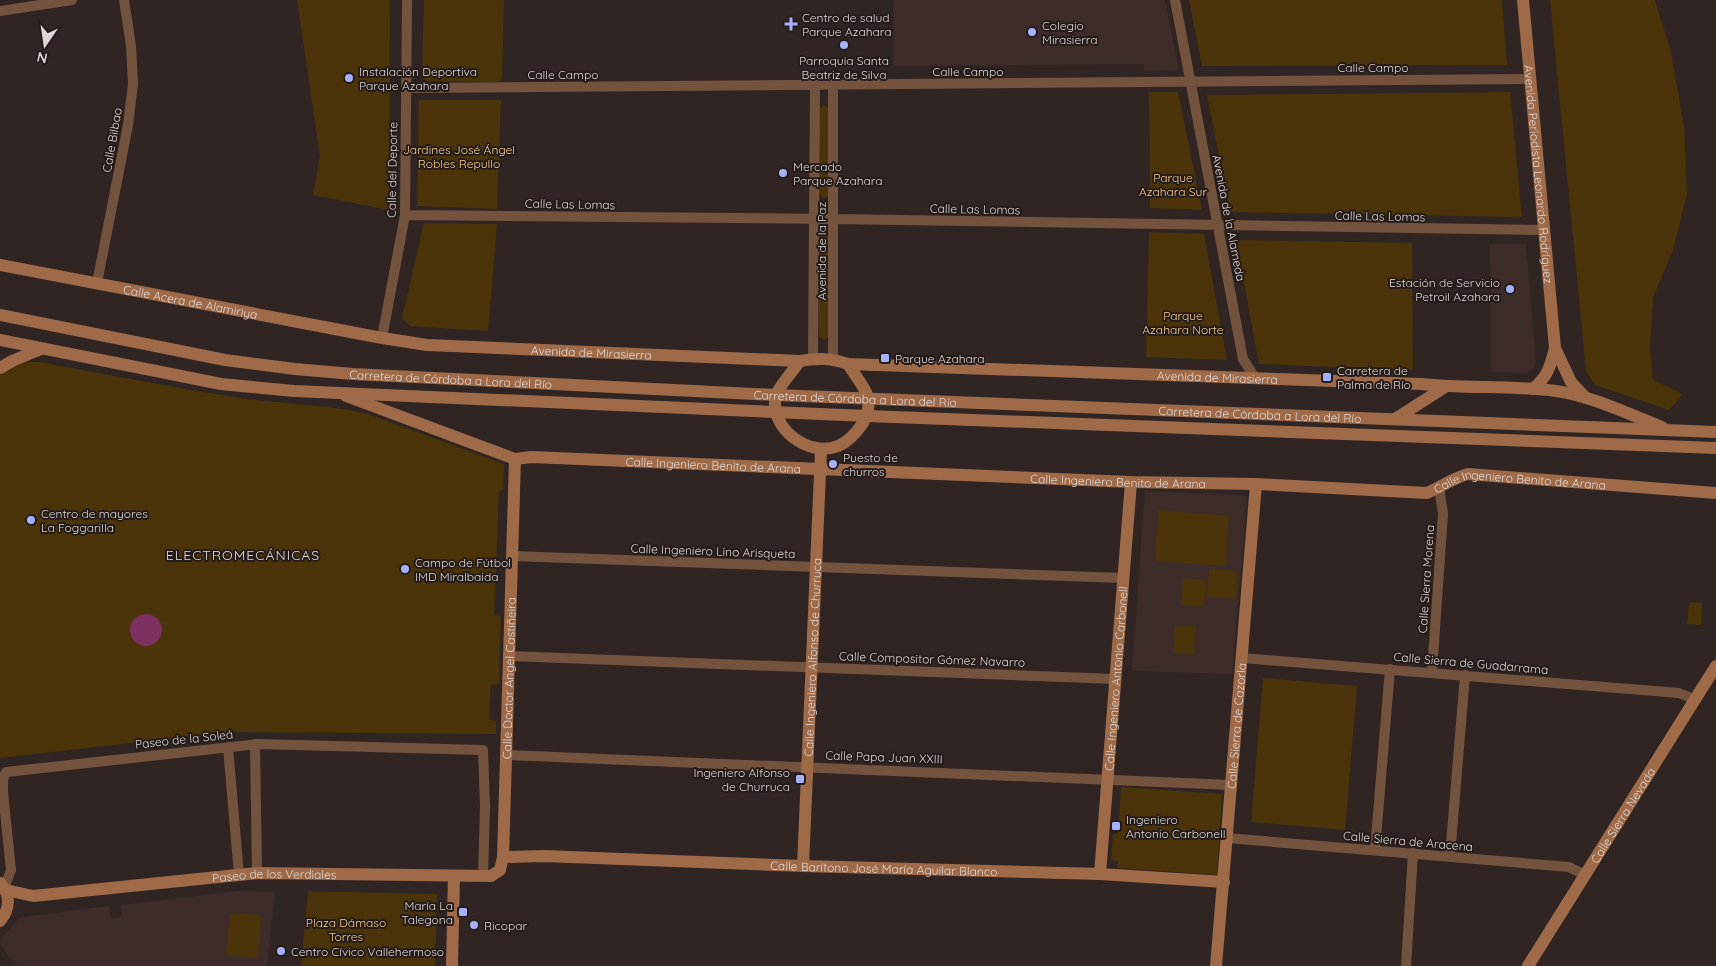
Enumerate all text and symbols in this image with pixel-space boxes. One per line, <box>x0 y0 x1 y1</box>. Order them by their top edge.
place label: Centro de salud Parque Azahara <box>802 10 892 39</box>
marker: Centro de salud Parque Azahara <box>784 17 798 31</box>
place label: Colegio Mirasierra <box>1042 18 1098 47</box>
north arrow <box>20 20 70 70</box>
marker: Colegio Mirasierra <box>1026 26 1038 38</box>
marker: Parroquia Santa Beatriz de Silva <box>838 39 850 51</box>
text: N <box>35 48 49 68</box>
place label: Parroquia Santa Beatriz de Silva <box>799 53 889 82</box>
street label: Calle Campo <box>1337 60 1409 75</box>
place label: Instalación Deportiva Parque Azahara <box>359 64 477 93</box>
street label: Calle Campo <box>932 64 1004 79</box>
street label: Avenida Periodista Leonardo Rodríguez <box>1522 64 1557 285</box>
street label: Calle Campo <box>527 67 599 82</box>
marker: Instalación Deportiva Parque Azahara <box>343 72 355 84</box>
street label: Calle Bilbao <box>99 106 125 174</box>
street label: Calle del Deporte <box>384 122 400 218</box>
park label: Jardines José Ángel Robles Repullo <box>403 142 515 171</box>
street label: Avenida de la Alameda <box>1209 153 1249 283</box>
place label: Mercado Parque Azahara <box>793 159 883 188</box>
marker: Mercado Parque Azahara <box>777 167 789 179</box>
park label: Parque Azahara Sur <box>1139 170 1207 199</box>
street label: Calle Las Lomas <box>525 196 616 212</box>
street label: Avenida de la Paz <box>814 201 829 300</box>
street label: Calle Las Lomas <box>930 201 1021 217</box>
street label: Calle Las Lomas <box>1335 208 1426 224</box>
place label: Estación de Servicio Petroil Azahara <box>1389 275 1500 304</box>
street label: Calle Acera de Alamiriya <box>122 281 259 322</box>
marker: Estación de Servicio Petroil Azahara <box>1504 283 1516 295</box>
park label: Parque Azahara Norte <box>1142 308 1224 337</box>
street label: Avenida de Mirasierra <box>531 342 652 362</box>
place label: Parque Azahara <box>895 351 985 366</box>
marker: Parque Azahara <box>879 352 891 364</box>
place label: Carretera de Palma de Río <box>1337 363 1411 392</box>
street label: Carretera de Córdoba a Lora del Río <box>349 366 552 391</box>
street label: Avenida de Mirasierra <box>1157 367 1278 386</box>
marker: Carretera de Palma de Río <box>1321 371 1333 383</box>
street label: Carretera de Córdoba a Lora del Río <box>753 386 957 410</box>
street label: Carretera de Córdoba a Lora del Río <box>1158 403 1362 426</box>
place label: Puesto de churros <box>843 450 898 479</box>
street label: Calle Ingeniero Benito de Arana <box>625 453 801 476</box>
marker: Puesto de churros <box>827 458 839 470</box>
street label: Calle Ingeniero Benito de Arana <box>1431 466 1606 496</box>
street label: Calle Ingeniero Benito de Arana <box>1030 470 1206 491</box>
place label: Centro de mayores La Foggarilla <box>41 506 148 535</box>
marker: Centro de mayores La Foggarilla <box>25 514 37 526</box>
street label: Calle Sierra Morena <box>1415 524 1437 634</box>
street label: Calle Ingeniero Lino Arisqueta <box>630 541 796 561</box>
district label: ELECTROMECÁNICAS <box>166 546 320 564</box>
place label: Campo de Fútbol IMD Miralbaida <box>415 555 511 584</box>
street label: Calle Ingeniero Alfonso de Churruca <box>800 557 824 757</box>
marker: Campo de Fútbol IMD Miralbaida <box>399 563 411 575</box>
street label: Calle Ingeniero Antonio Carbonell <box>1101 586 1130 772</box>
street label: Calle Doctor Angel Castiñeira <box>498 597 518 759</box>
street label: Calle Compositor Gómez Navarro <box>839 648 1025 670</box>
street label: Calle Sierra de Guadarrama <box>1393 649 1549 677</box>
street label: Calle Sierra de Cazorla <box>1223 662 1249 789</box>
street label: Paseo de la Soleá <box>134 726 234 752</box>
street label: Calle Papa Juan XXIII <box>825 747 943 767</box>
place label: Ingeniero Alfonso de Churruca <box>693 765 790 794</box>
street label: Calle Sierra Nevada <box>1587 765 1658 866</box>
marker: Ingeniero Alfonso de Churruca <box>794 773 806 785</box>
place label: Ingeniero Antonio Carbonell <box>1126 812 1225 841</box>
marker: Ingeniero Antonio Carbonell <box>1110 820 1122 832</box>
street label: Calle Sierra de Aracena <box>1342 828 1474 854</box>
street label: Calle Barítono José María Aguilar Blanco <box>770 857 998 879</box>
street label: Paseo de los Verdiales <box>211 865 337 885</box>
place label: María La Talegona <box>402 898 453 927</box>
marker: María La Talegona <box>457 906 469 918</box>
park label: Plaza Dámaso Torres <box>306 915 386 944</box>
place label: Ricopar <box>484 918 528 933</box>
marker: Ricopar <box>468 919 480 931</box>
place label: Centro Cívico Vallehermoso <box>291 944 444 959</box>
marker: Centro Cívico Vallehermoso <box>275 945 287 957</box>

